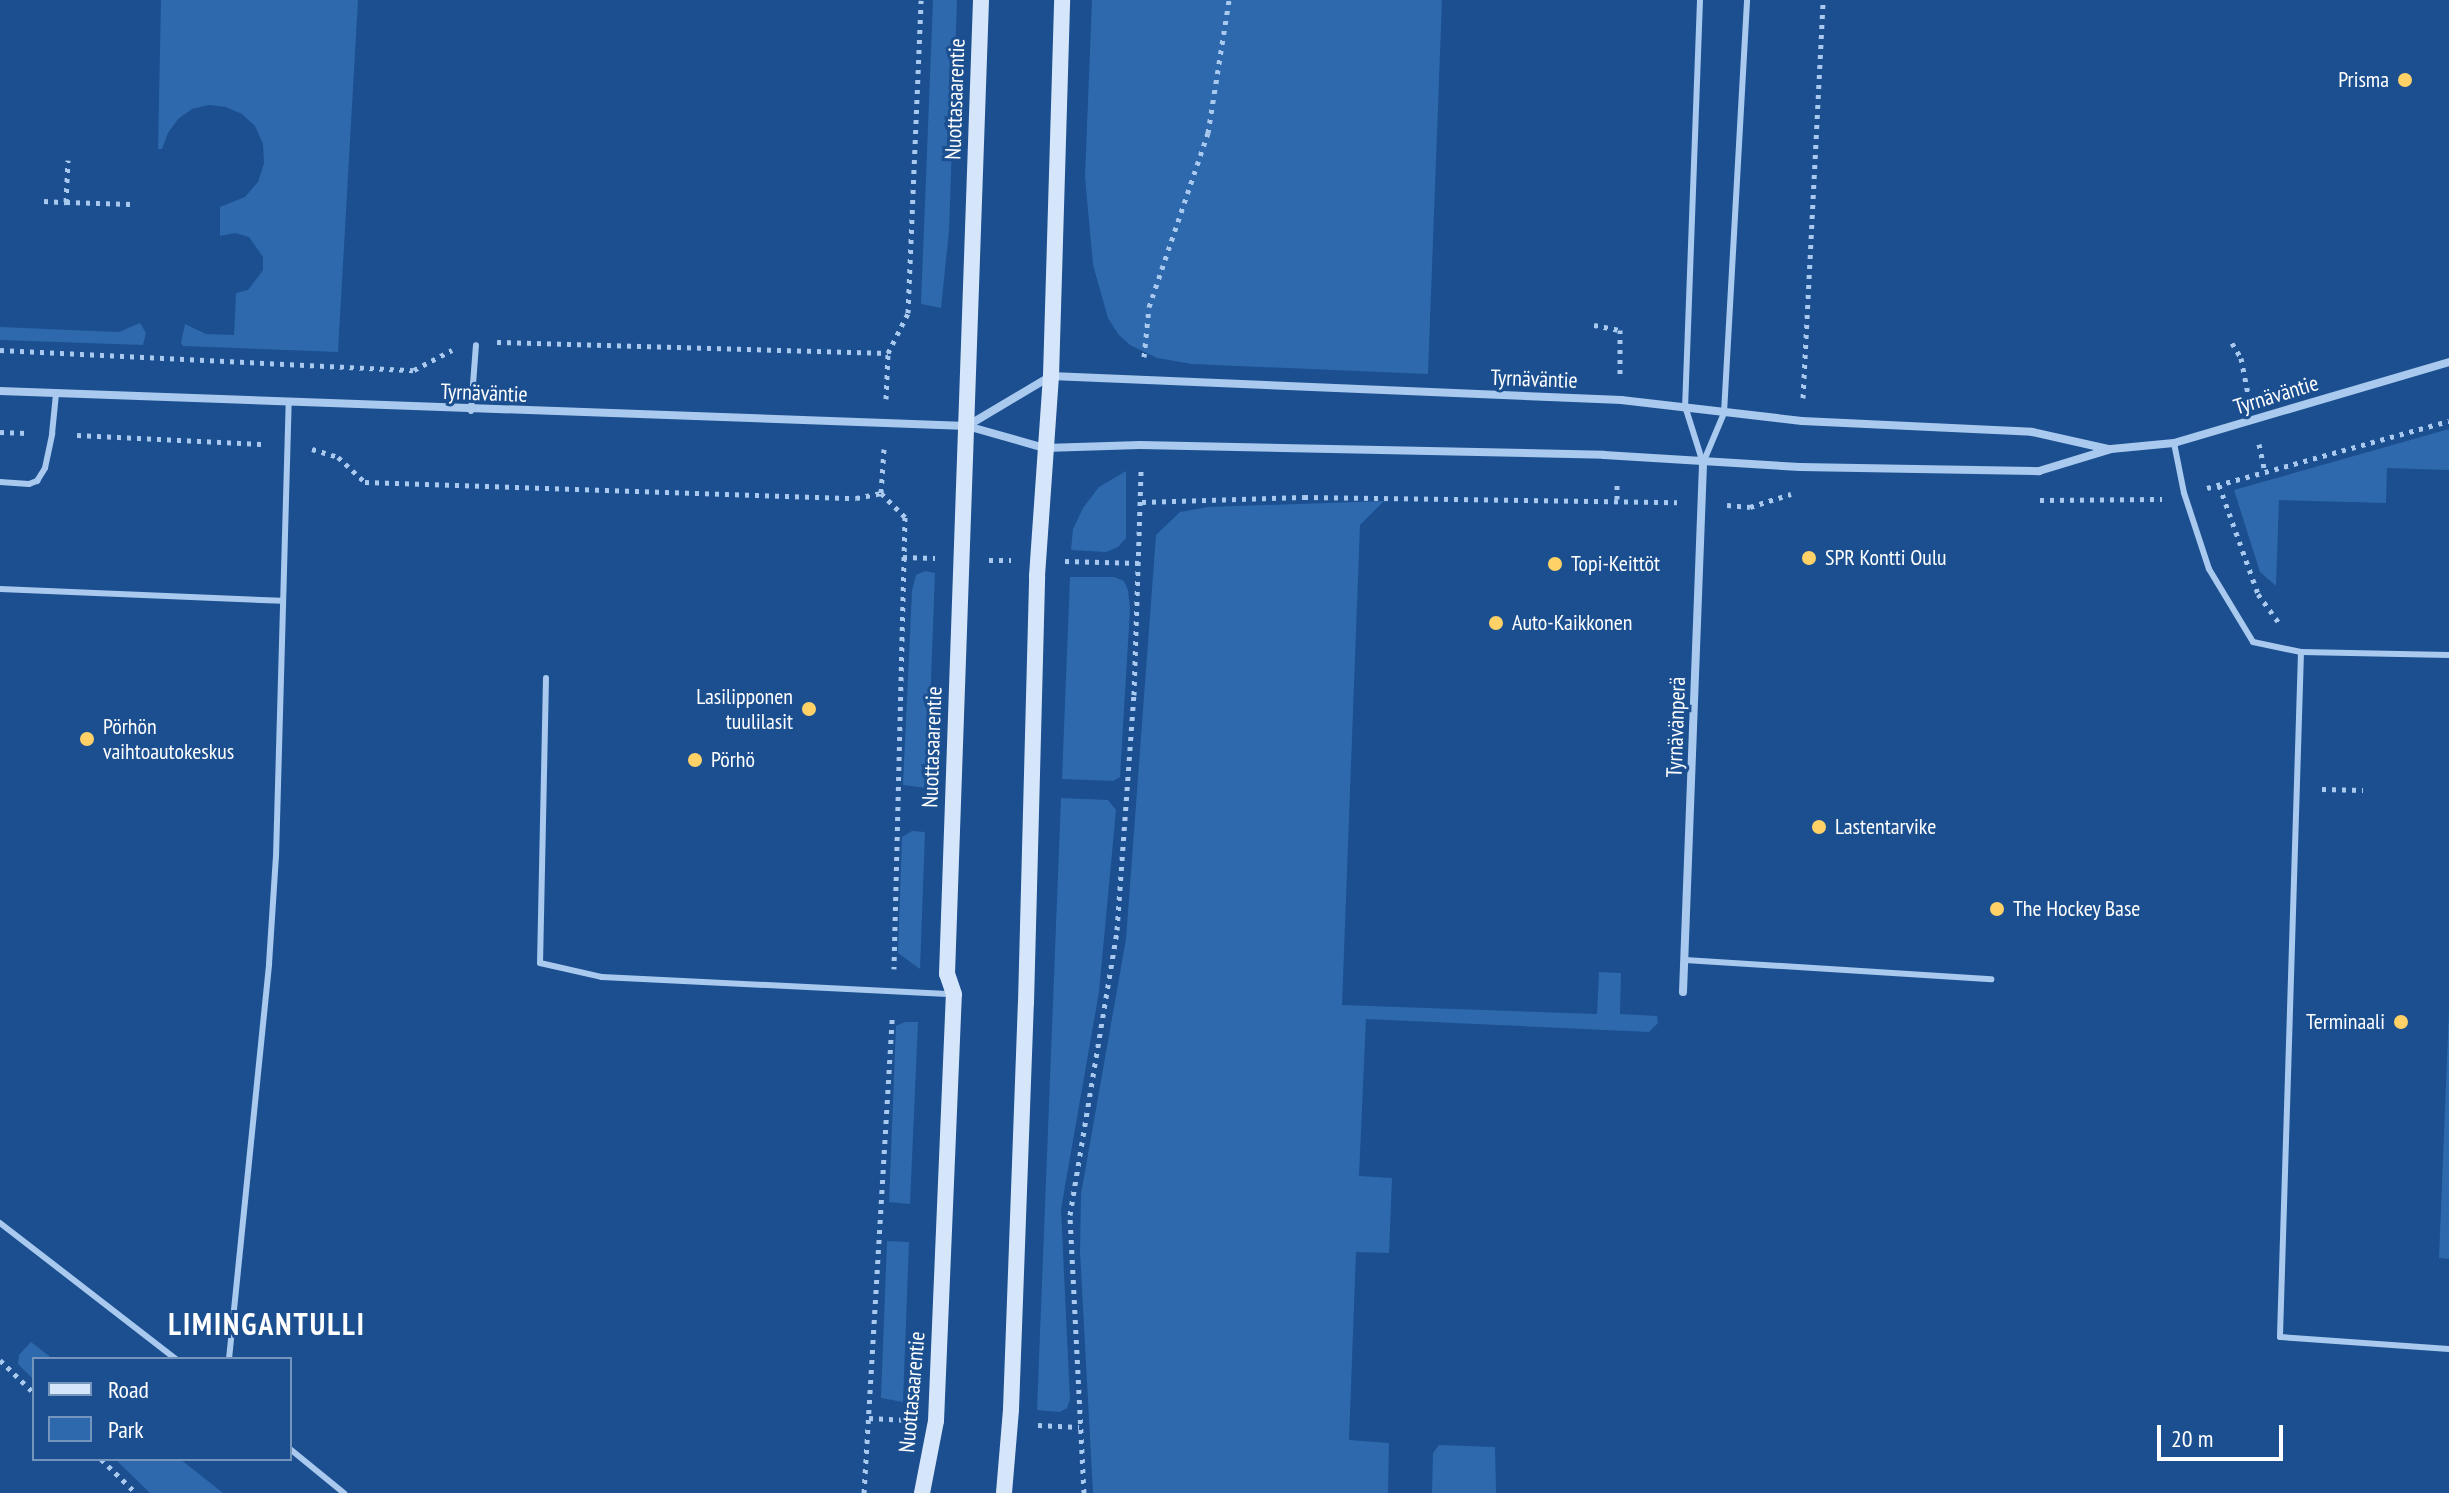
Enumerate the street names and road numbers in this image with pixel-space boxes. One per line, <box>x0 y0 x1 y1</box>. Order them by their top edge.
street label: Nuottasaarentie <box>940 38 970 160</box>
street label: Tyrnäväntie <box>1490 364 1578 394</box>
street label: Tyrnäväntie <box>2230 370 2322 420</box>
street label: Tyrnäväntie <box>440 378 528 408</box>
street label: Tyrnävänperä <box>1661 676 1691 778</box>
street label: Nuottasaarentie <box>917 686 947 808</box>
street label: Nuottasaarentie <box>894 1330 930 1454</box>

